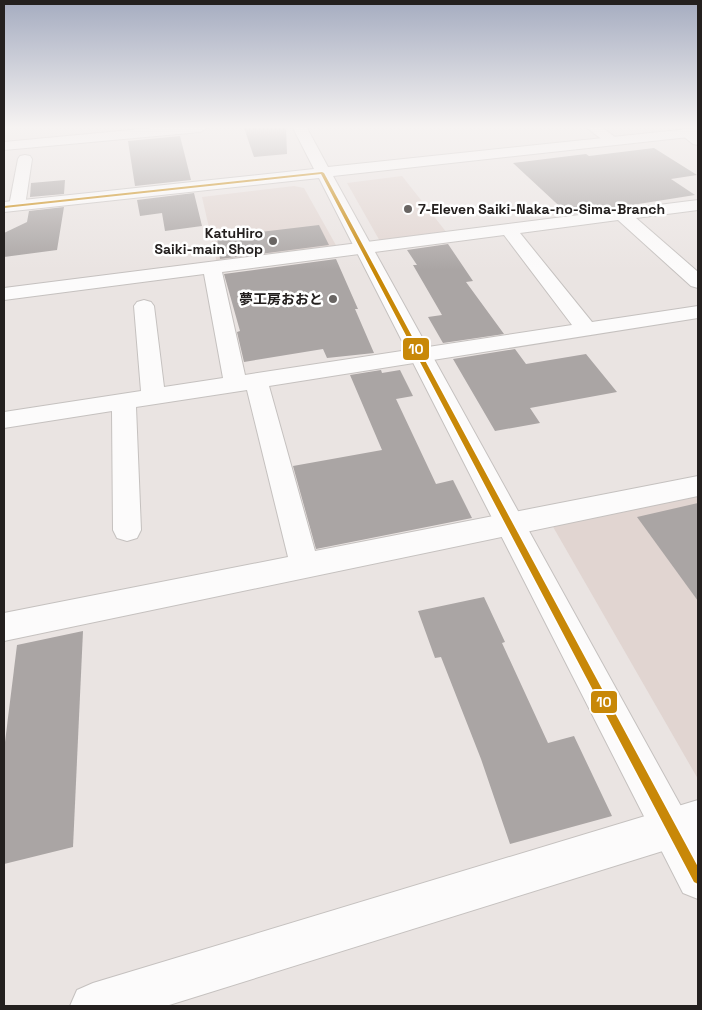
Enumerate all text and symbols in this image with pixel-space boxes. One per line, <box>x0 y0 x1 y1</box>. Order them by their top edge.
place label: 7-Eleven Saiki-Naka-no-Sima-Branch <box>418 200 665 218</box>
marker: 7-Eleven Saiki-Naka-no-Sima-Branch <box>402 203 414 215</box>
place label: KatuHiro Saiki-main Shop <box>154 224 263 258</box>
marker: KatuHiro Saiki-main Shop <box>267 235 279 247</box>
place label: 夢工房おおと <box>239 290 323 308</box>
marker: 夢工房おおと <box>327 293 339 305</box>
line badge: 10 <box>402 337 430 361</box>
text: 10 <box>408 340 424 358</box>
line badge: 10 <box>590 690 618 714</box>
text: 10 <box>596 693 612 711</box>

